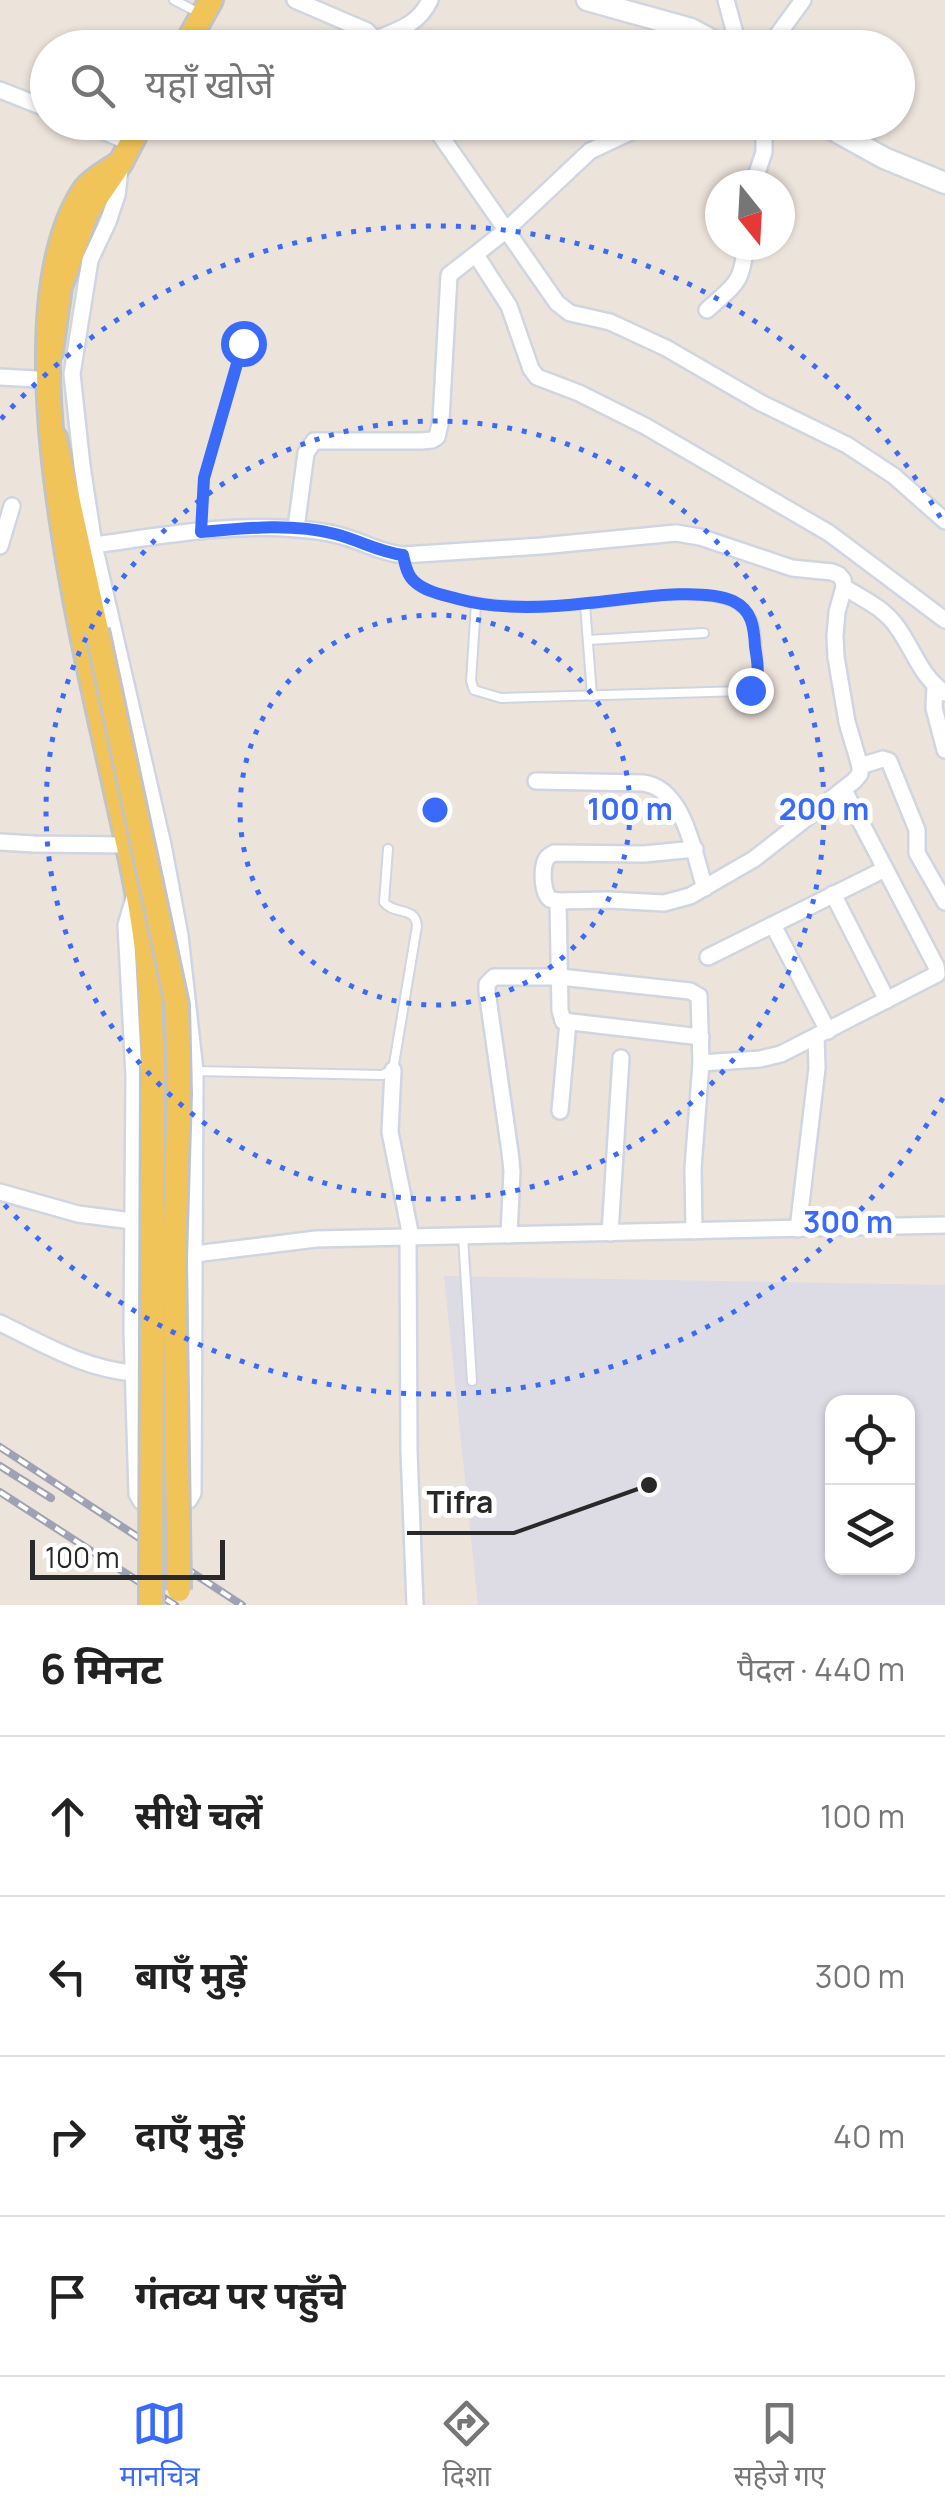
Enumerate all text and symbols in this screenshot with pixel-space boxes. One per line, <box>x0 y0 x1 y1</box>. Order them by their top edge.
search box <box>30 30 915 140</box>
text: यहाँ खोजें <box>145 57 274 109</box>
icon: search <box>65 58 120 113</box>
north arrow <box>705 170 795 260</box>
route start <box>221 321 267 367</box>
route end <box>728 668 774 714</box>
text: 100 m <box>587 788 673 829</box>
text: 200 m <box>779 788 869 829</box>
centre of rings <box>417 792 453 828</box>
text: 300 m <box>803 1201 893 1242</box>
map controls <box>825 1395 915 1575</box>
button: locate <box>825 1395 915 1485</box>
callout: Tifra <box>407 1473 514 1533</box>
text: Tifra <box>427 1481 493 1522</box>
button: layers <box>825 1485 915 1575</box>
scale bar <box>30 1535 225 1580</box>
text: 100 m <box>45 1538 119 1576</box>
text: 6 मिनट <box>40 1639 163 1697</box>
text: पैदल · 440 m <box>737 1647 905 1691</box>
text: सीधे चलें <box>135 1788 262 1840</box>
icon: ahead <box>40 1789 95 1844</box>
text: 100 m <box>820 1794 905 1838</box>
text: बाएँ मुड़ें <box>135 1948 247 2000</box>
icon: left <box>40 1949 95 2004</box>
text: 300 m <box>815 1954 905 1998</box>
text: दाएँ मुड़ें <box>135 2108 245 2160</box>
icon: right <box>40 2109 95 2164</box>
text: 40 m <box>833 2114 905 2158</box>
text: गंतव्य पर पहुँचे <box>135 2268 346 2320</box>
icon: arrive <box>40 2269 95 2324</box>
tab: मानचित्र <box>120 2396 200 2497</box>
tab: दिशा <box>439 2396 494 2497</box>
tab: सहेजे गए <box>734 2396 825 2497</box>

